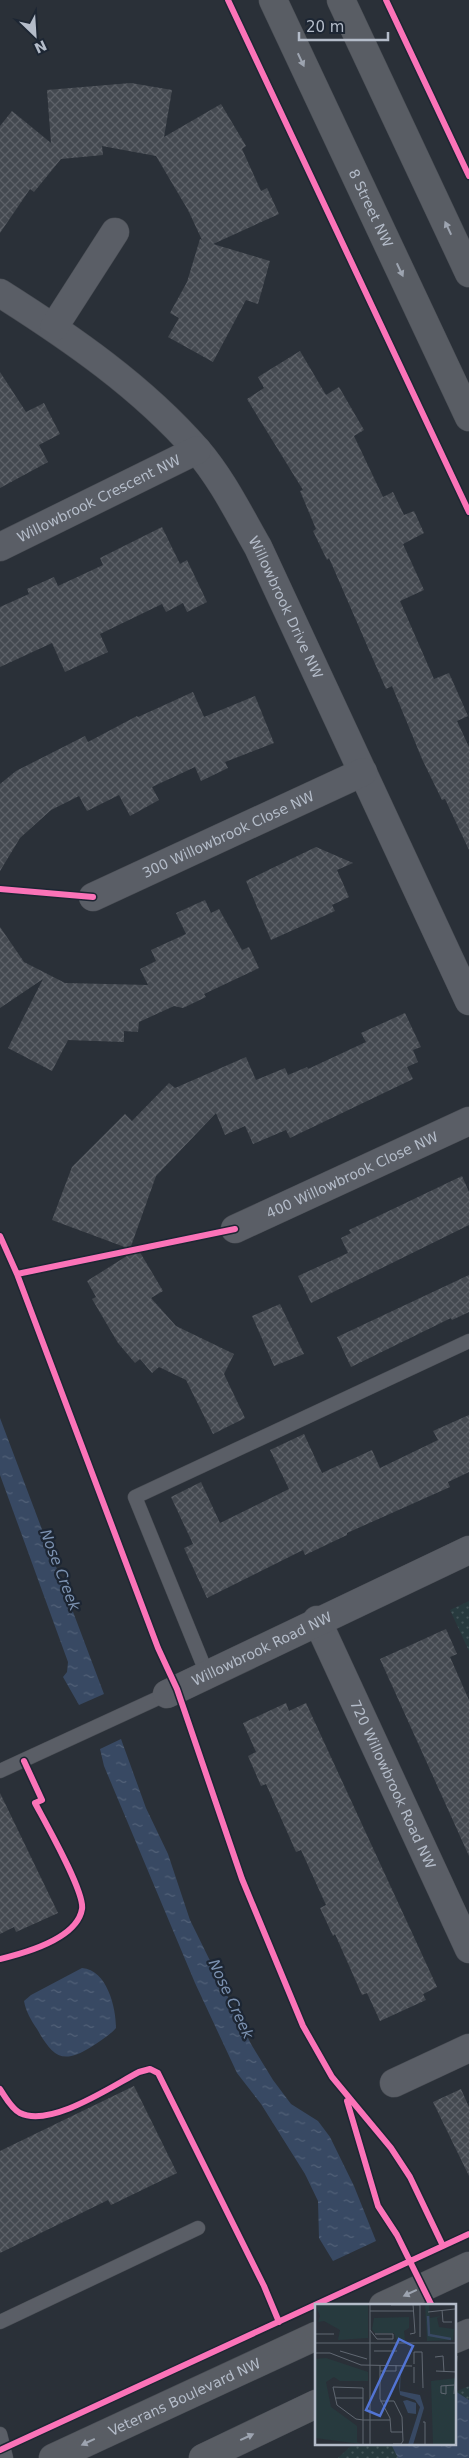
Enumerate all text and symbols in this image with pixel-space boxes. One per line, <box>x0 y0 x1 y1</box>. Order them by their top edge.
north arrow <box>10 10 60 60</box>
scale bar <box>299 10 388 42</box>
text: 20 m <box>306 18 344 36</box>
text: N <box>32 37 49 57</box>
one-way arrow <box>297 53 305 67</box>
street label: 8 Street NW <box>346 166 396 250</box>
one-way arrow <box>444 221 453 236</box>
one-way arrow <box>396 263 404 277</box>
street label: Willowbrook Crescent NW <box>14 451 183 545</box>
street label: Willowbrook Drive NW <box>245 533 326 681</box>
street label: 300 Willowbrook Close NW <box>140 788 317 881</box>
street label: 400 Willowbrook Close NW <box>264 1128 441 1221</box>
water label: Nose Creek <box>36 1527 84 1615</box>
street label: Willowbrook Road NW <box>189 1609 335 1689</box>
street label: 720 Willowbrook Road NW <box>347 1697 439 1872</box>
water label: Nose Creek <box>205 1956 258 2043</box>
one-way arrow <box>403 2289 417 2297</box>
inset map <box>315 2304 456 2446</box>
street label: Veterans Boulevard NW <box>106 2355 263 2439</box>
one-way arrow <box>240 2433 254 2441</box>
one-way arrow <box>81 2438 95 2446</box>

